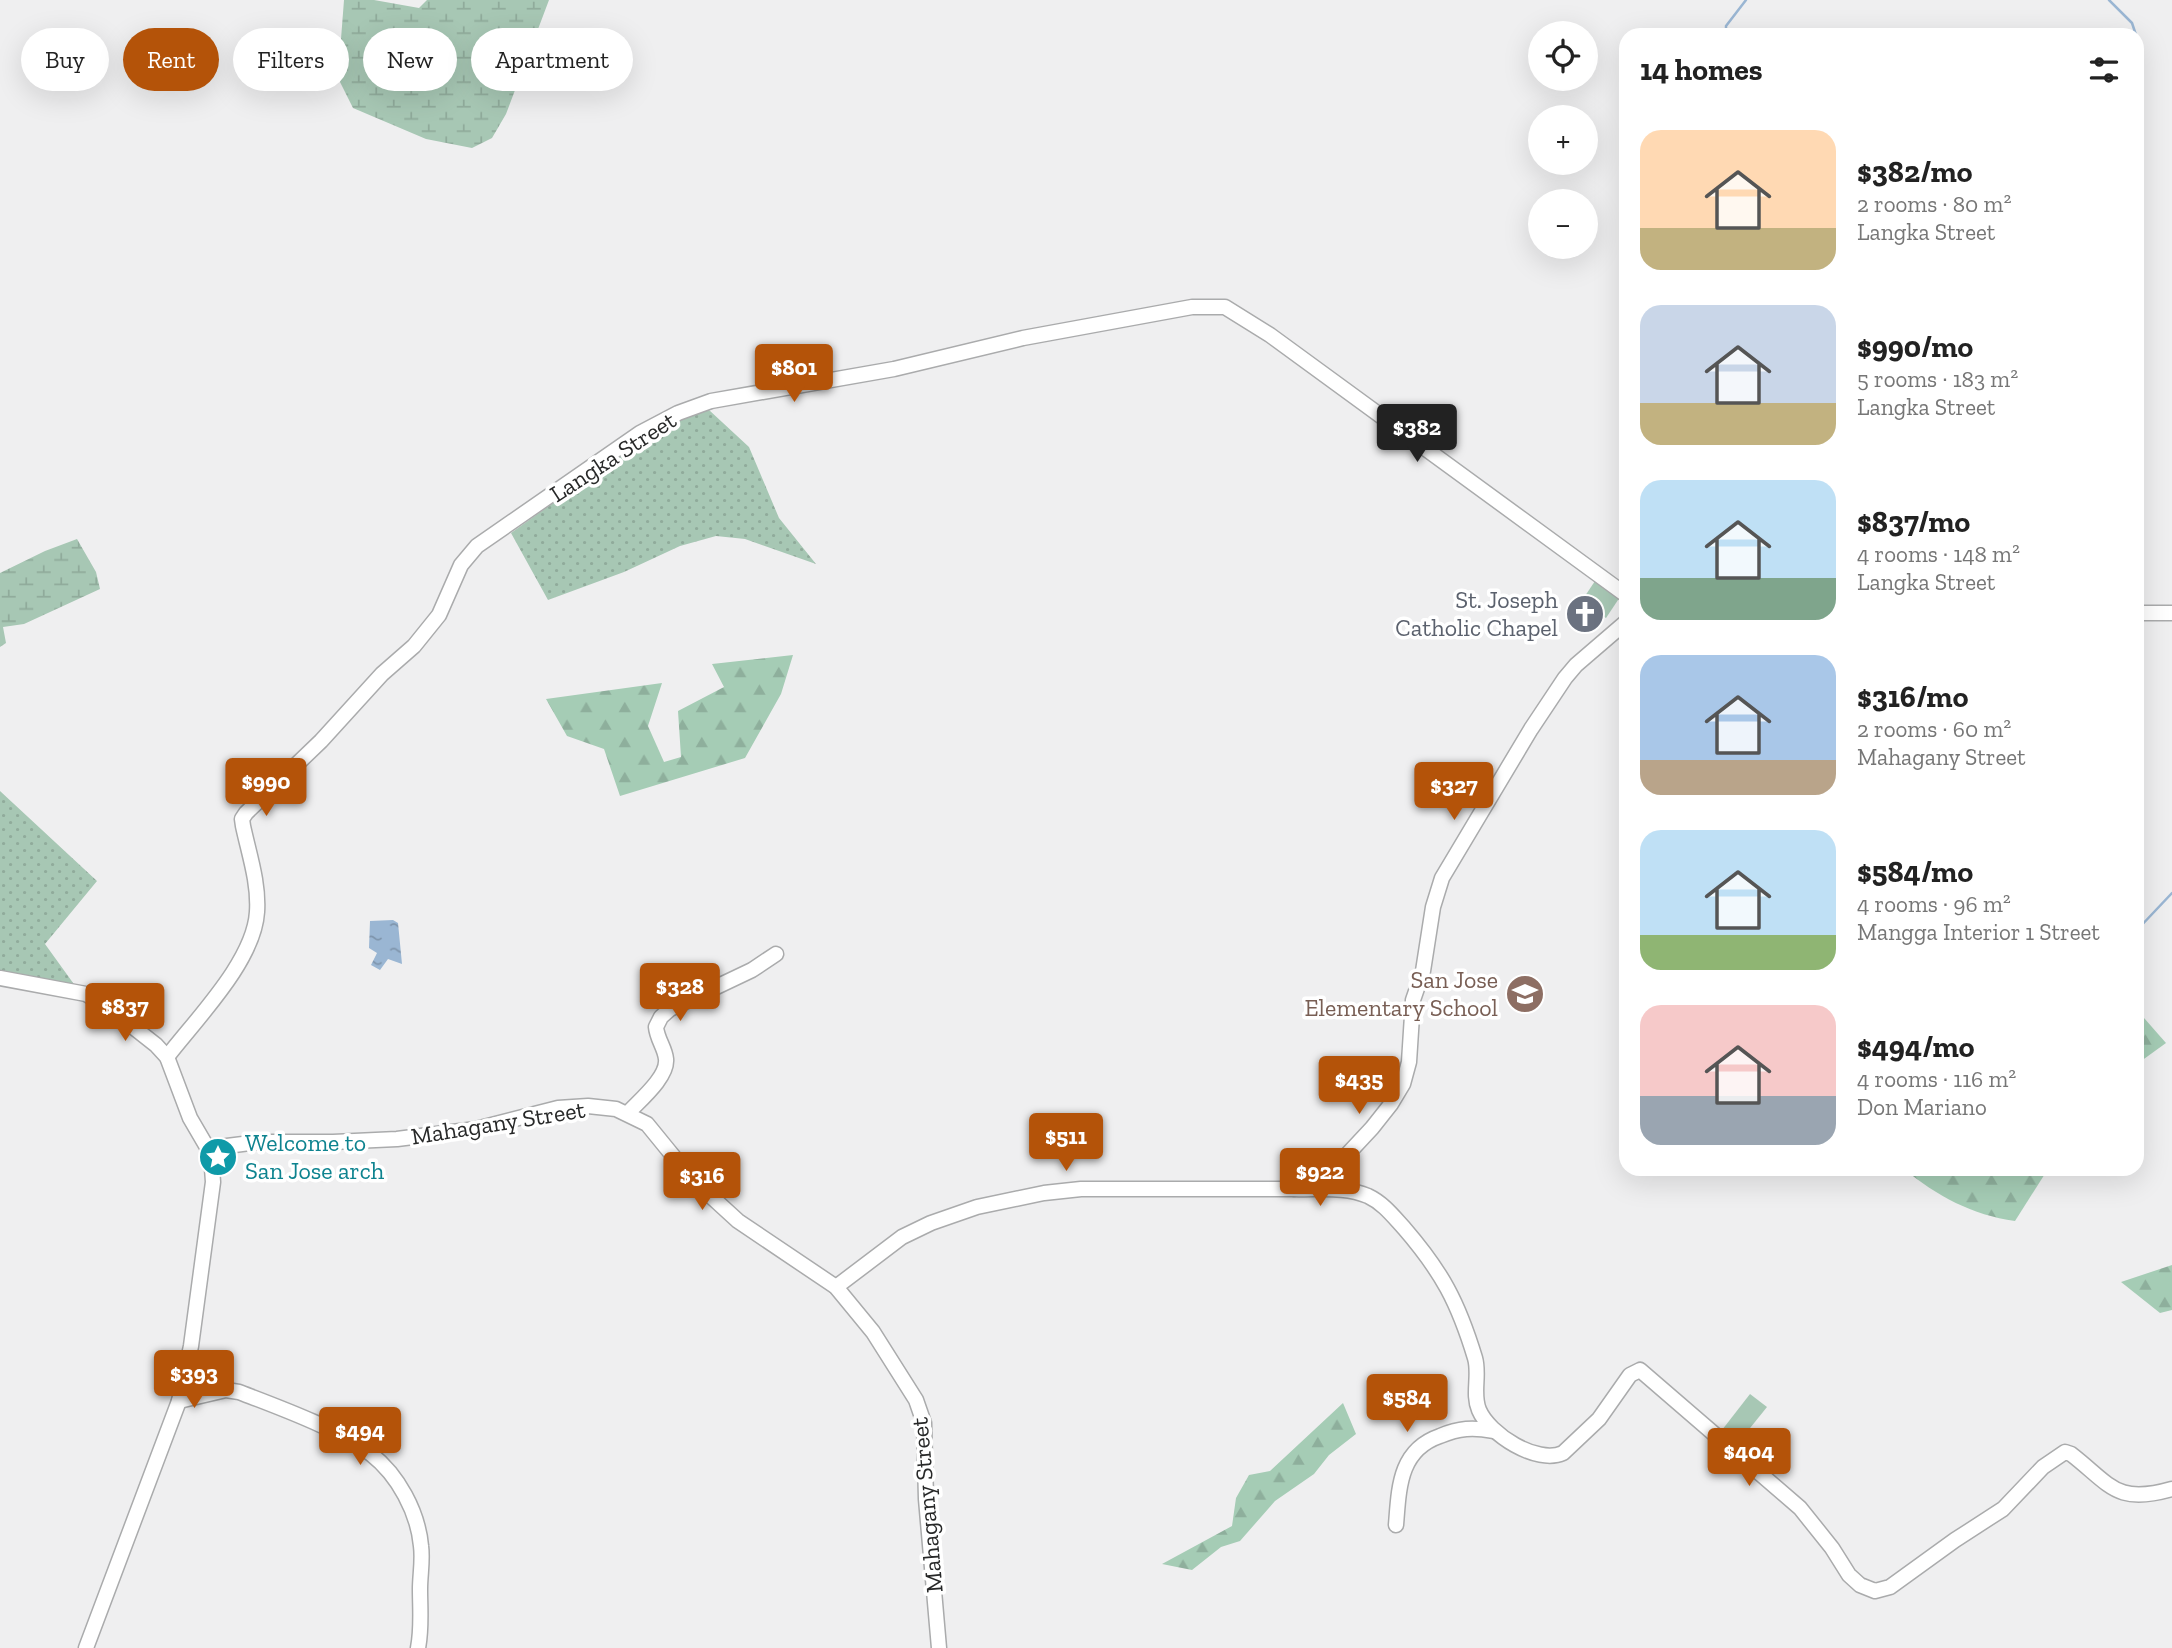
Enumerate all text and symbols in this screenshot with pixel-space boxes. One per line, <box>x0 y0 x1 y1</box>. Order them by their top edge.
map controls <box>1528 21 1598 259</box>
button: locate <box>1528 21 1598 91</box>
chip: Buy <box>21 28 109 91</box>
chip: Rent <box>123 28 219 91</box>
chip: Filters <box>233 28 349 91</box>
chip: New <box>363 28 457 91</box>
chip: Apartment <box>471 28 633 91</box>
icon: filters <box>2085 51 2123 89</box>
text: 14 homes <box>1640 52 1763 88</box>
button: + <box>1528 105 1598 175</box>
text: $382/mo <box>1857 154 1972 190</box>
icon: home <box>1696 158 1780 242</box>
button: − <box>1528 189 1598 259</box>
text: 2 rooms · 80 m² <box>1857 190 2011 218</box>
text: Langka Street <box>1857 218 1995 246</box>
text: $990/mo <box>1857 329 1973 365</box>
icon: home <box>1696 333 1780 417</box>
pin: $801 <box>753 344 835 404</box>
text: $801 <box>771 353 817 381</box>
text: 5 rooms · 183 m² <box>1857 365 2018 393</box>
text: Langka Street <box>1857 393 1995 421</box>
street label: Langka Street <box>544 405 681 508</box>
pin: $382 <box>1376 405 1458 464</box>
text: $382 <box>1393 413 1441 441</box>
text: $837/mo <box>1857 504 1970 540</box>
icon: home <box>1696 508 1780 592</box>
text: 4 rooms · 148 m² <box>1857 540 2020 568</box>
text: Langka Street <box>1857 568 1995 596</box>
place label: St. Joseph Catholic Chapel <box>1395 585 1559 642</box>
church icon: St. Joseph Catholic Chapel <box>1564 593 1606 635</box>
text: $316/mo <box>1857 679 1968 715</box>
icon: home <box>1696 683 1780 767</box>
text: 2 rooms · 60 m² <box>1857 715 2011 743</box>
text: Mahagany Street <box>1857 743 2026 771</box>
pin: $990 <box>225 758 307 818</box>
pin: $327 <box>1413 762 1495 822</box>
text: $990 <box>241 767 291 795</box>
text: $327 <box>1430 771 1478 799</box>
text: $584/mo <box>1857 854 1973 890</box>
icon: home <box>1696 858 1780 942</box>
text: 4 rooms · 96 m² <box>1857 890 2011 918</box>
text: Mangga Interior 1 Street <box>1857 918 2100 946</box>
pin: $328 <box>639 964 721 1023</box>
place label: San Jose Elementary School <box>1304 965 1498 1022</box>
text: $328 <box>656 972 704 1000</box>
school or university icon: San Jose Elementary School <box>1504 973 1546 1015</box>
pin: $837 <box>84 984 166 1043</box>
text: $837 <box>101 992 149 1020</box>
text: $494/mo <box>1857 1029 1974 1065</box>
icon: home <box>1696 1033 1780 1117</box>
pin: $435 <box>1318 1056 1400 1116</box>
text: $435 <box>1335 1065 1383 1093</box>
text: 4 rooms · 116 m² <box>1857 1065 2016 1093</box>
text: Don Mariano <box>1857 1093 1987 1121</box>
street label: Mahagany Street <box>409 1094 587 1151</box>
pin: $511 <box>1025 1114 1107 1173</box>
text: $511 <box>1045 1122 1087 1150</box>
place label: Welcome to San Jose arch <box>245 1128 385 1185</box>
place icon: Welcome to San Jose arch <box>197 1136 239 1178</box>
pin: $922 <box>1279 1148 1361 1208</box>
pin: $316 <box>661 1152 743 1212</box>
text: $922 <box>1296 1157 1344 1185</box>
text: $316 <box>679 1161 725 1189</box>
pin: $393 <box>153 1350 235 1410</box>
text: $393 <box>170 1359 218 1387</box>
pin: $584 <box>1366 1374 1448 1434</box>
text: $584 <box>1383 1383 1431 1411</box>
pin: $494 <box>319 1408 401 1467</box>
text: $494 <box>335 1416 385 1444</box>
street label: Mahagany Street <box>904 1416 949 1594</box>
pin: $404 <box>1708 1428 1790 1488</box>
text: $404 <box>1724 1437 1774 1465</box>

